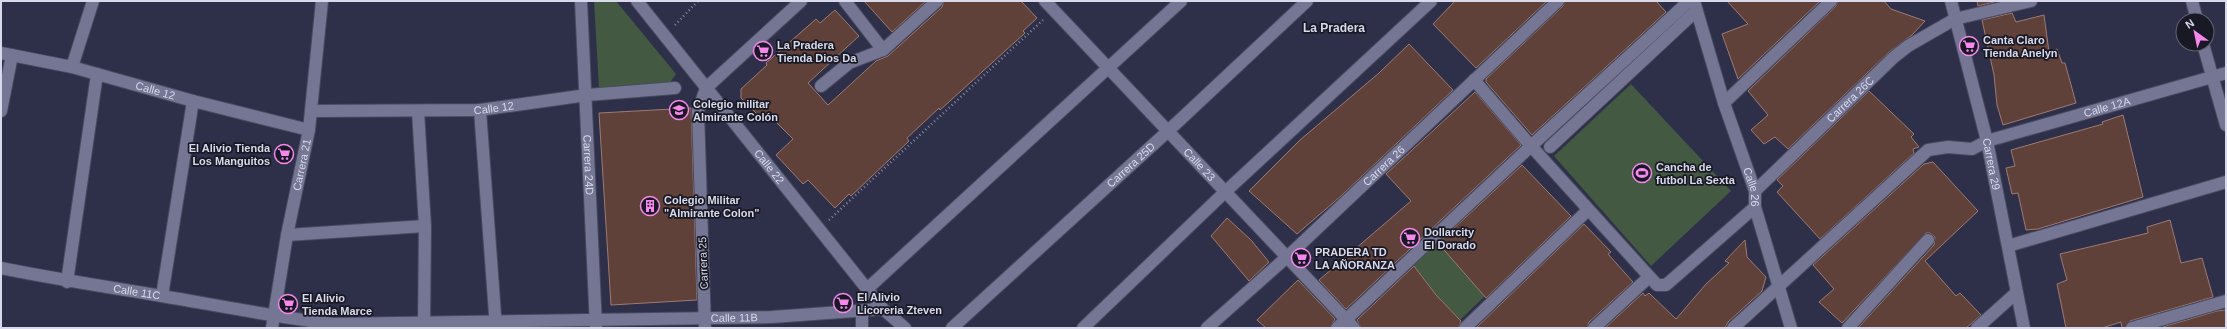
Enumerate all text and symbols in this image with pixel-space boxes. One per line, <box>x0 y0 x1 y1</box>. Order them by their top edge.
north arrow <box>2175 12 2215 52</box>
text: N <box>2183 16 2196 31</box>
district label: La Pradera <box>1303 21 1365 35</box>
place label: Canta Claro Tienda Anelyn <box>1983 34 2058 59</box>
supermarket icon: Canta Claro Tienda Anelyn <box>1958 35 1980 57</box>
place label: La Pradera Tienda Dios Da <box>777 39 857 64</box>
supermarket icon: La Pradera Tienda Dios Da <box>752 40 774 62</box>
street label: Carrera 26C <box>1824 74 1876 125</box>
street label: Calle 12 <box>134 79 176 102</box>
street label: Calle 12A <box>2082 94 2132 119</box>
place label: Colegio militar Almirante Colón <box>693 98 778 123</box>
street label: Calle 12 <box>474 99 515 116</box>
school or university icon: Colegio militar Almirante Colón <box>668 99 690 121</box>
street label: Carrera 24D <box>581 134 596 195</box>
street label: Carrera 29 <box>1981 137 2003 191</box>
street label: Carrera 21 <box>290 138 313 192</box>
street label: Carrera 25D <box>1104 140 1157 190</box>
place label: El Alivio Tienda Los Manguitos <box>189 142 271 167</box>
supermarket icon: El Alivio Tienda Los Manguitos <box>273 143 295 165</box>
street label: Carrera 26 <box>1360 143 1407 188</box>
street label: Calle 23 <box>1181 146 1218 183</box>
street label: Calle 22 <box>752 147 787 186</box>
place label: Cancha de futbol La Sexta <box>1656 161 1736 186</box>
sports icon: Cancha de futbol La Sexta <box>1631 162 1653 184</box>
street label: Calle 26 <box>1741 166 1761 207</box>
place label: Colegio Militar "Almirante Colon" <box>664 194 759 219</box>
building icon: Colegio Militar "Almirante Colon" <box>639 195 661 217</box>
place label: Dollarcity El Dorado <box>1424 226 1476 251</box>
supermarket icon: Dollarcity El Dorado <box>1399 227 1421 249</box>
street label: Carrera 25 <box>696 237 710 289</box>
place label: PRADERA TD LA AÑORANZA <box>1315 246 1395 271</box>
supermarket icon: PRADERA TD LA AÑORANZA <box>1290 247 1312 269</box>
street label: Calle 11C <box>112 282 161 302</box>
place label: El Alivio Licoreria Zteven <box>857 291 942 316</box>
place label: El Alivio Tienda Marce <box>302 292 372 317</box>
supermarket icon: El Alivio Licoreria Zteven <box>832 292 854 314</box>
supermarket icon: El Alivio Tienda Marce <box>277 293 299 315</box>
street label: Calle 11B <box>711 311 758 324</box>

